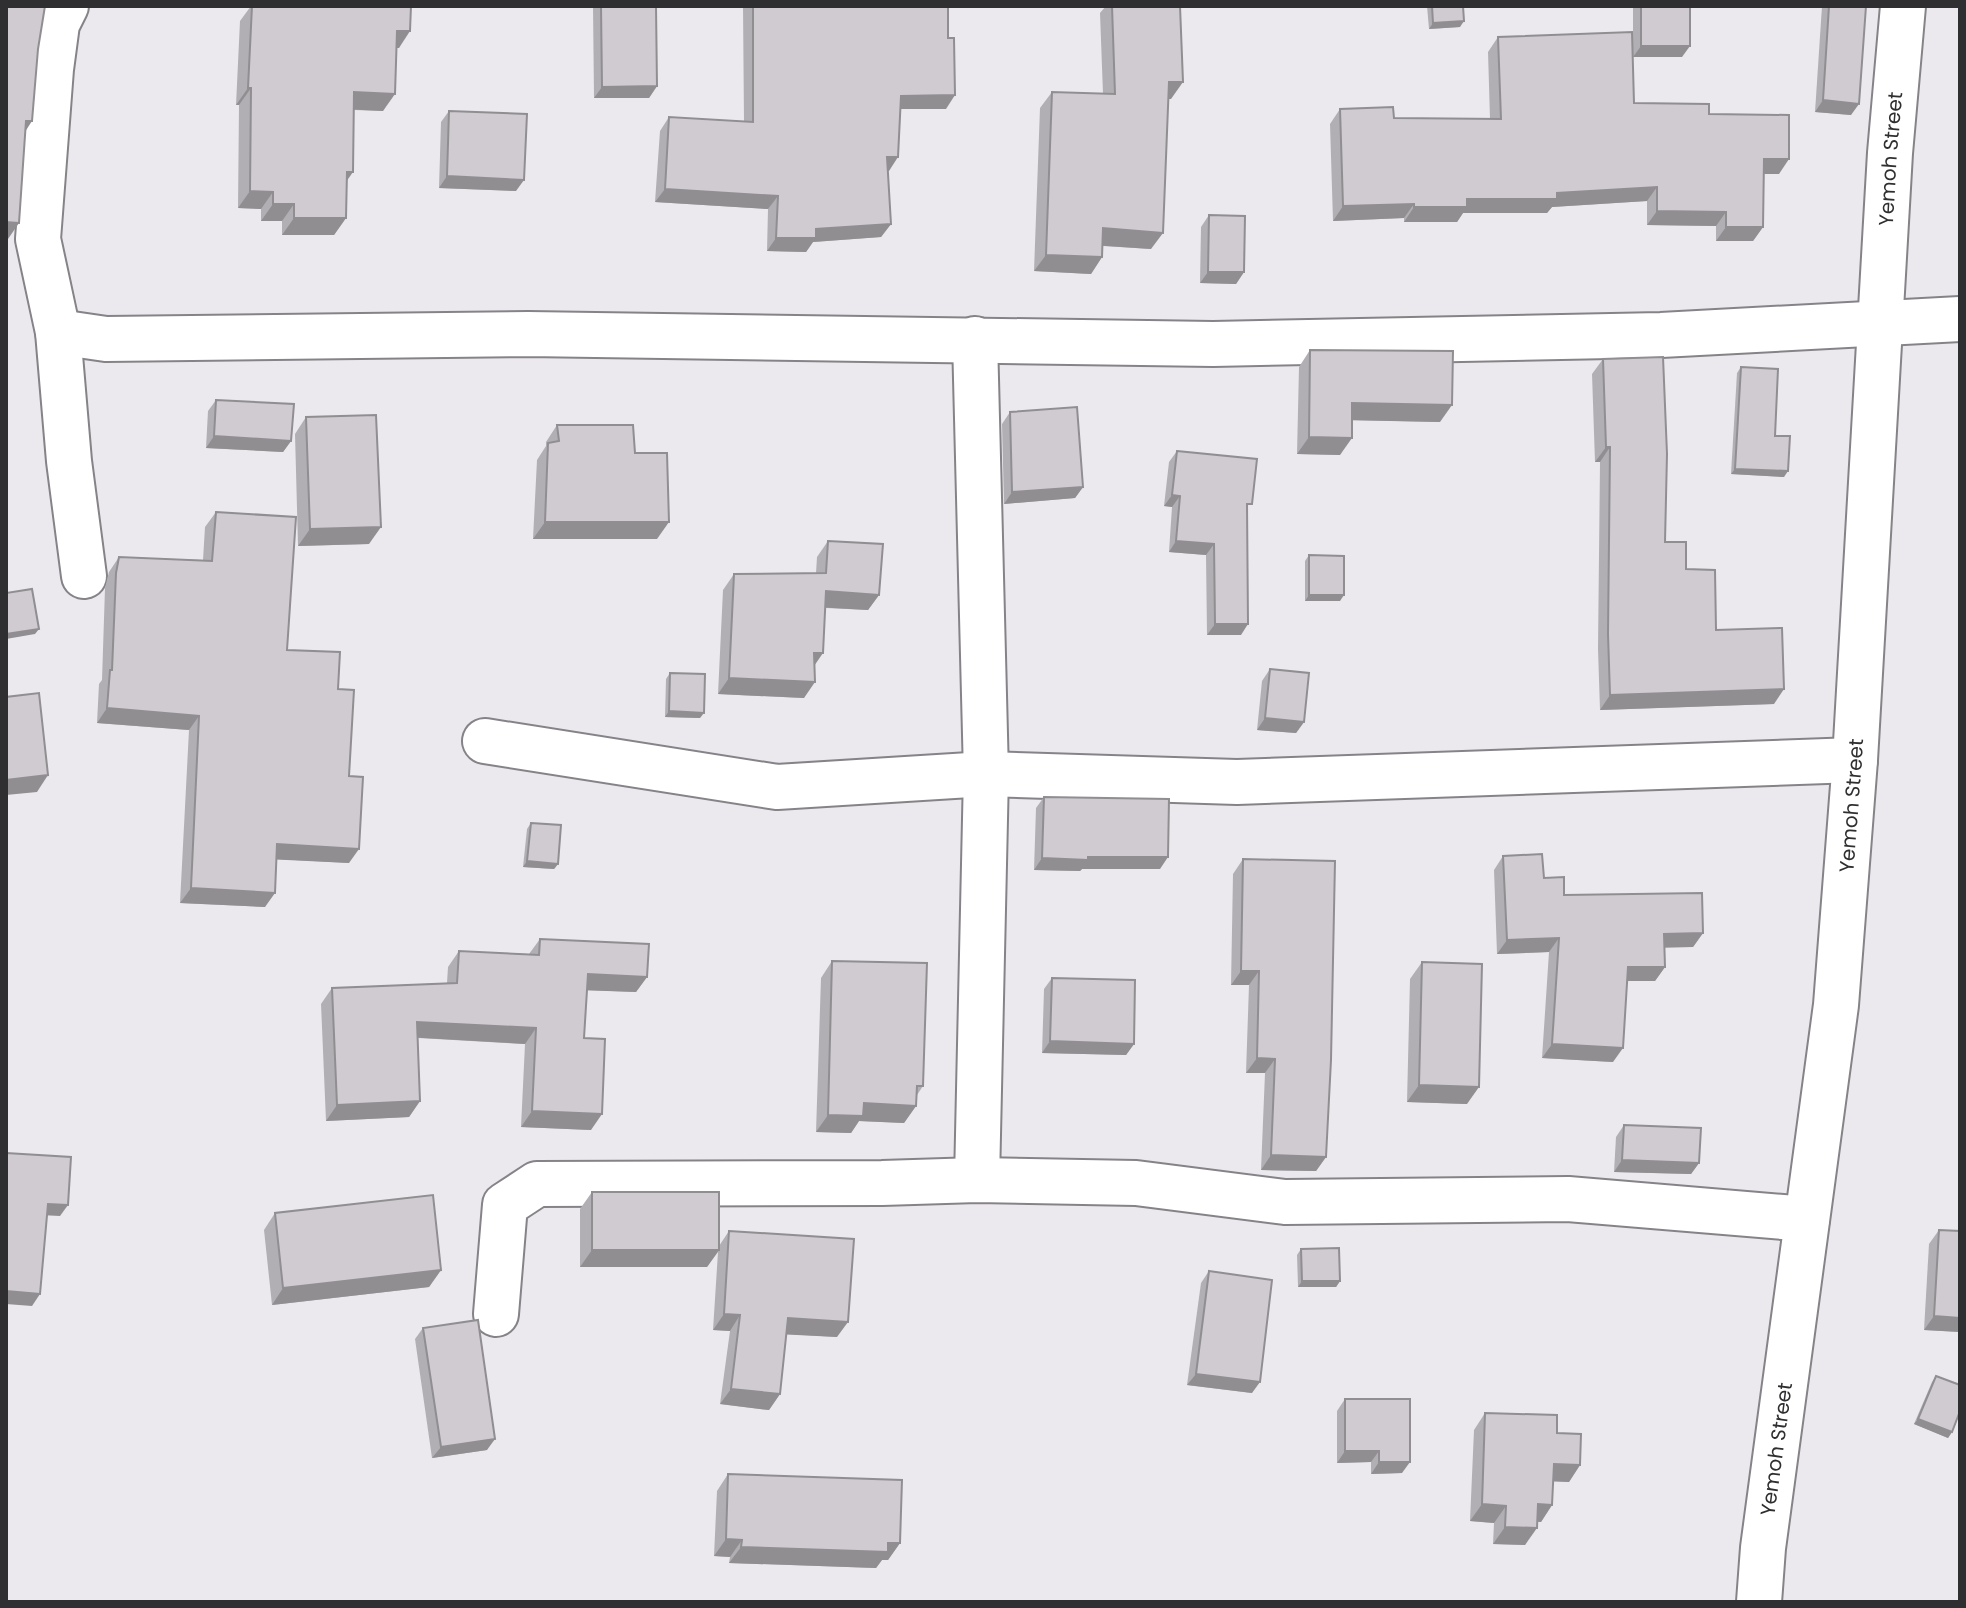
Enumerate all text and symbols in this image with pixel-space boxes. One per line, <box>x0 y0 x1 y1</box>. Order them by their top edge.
street label: Yemoh Street <box>1872 91 1909 227</box>
street label: Yemoh Street <box>1832 738 1870 874</box>
street label: Yemoh Street <box>1753 1381 1799 1517</box>

